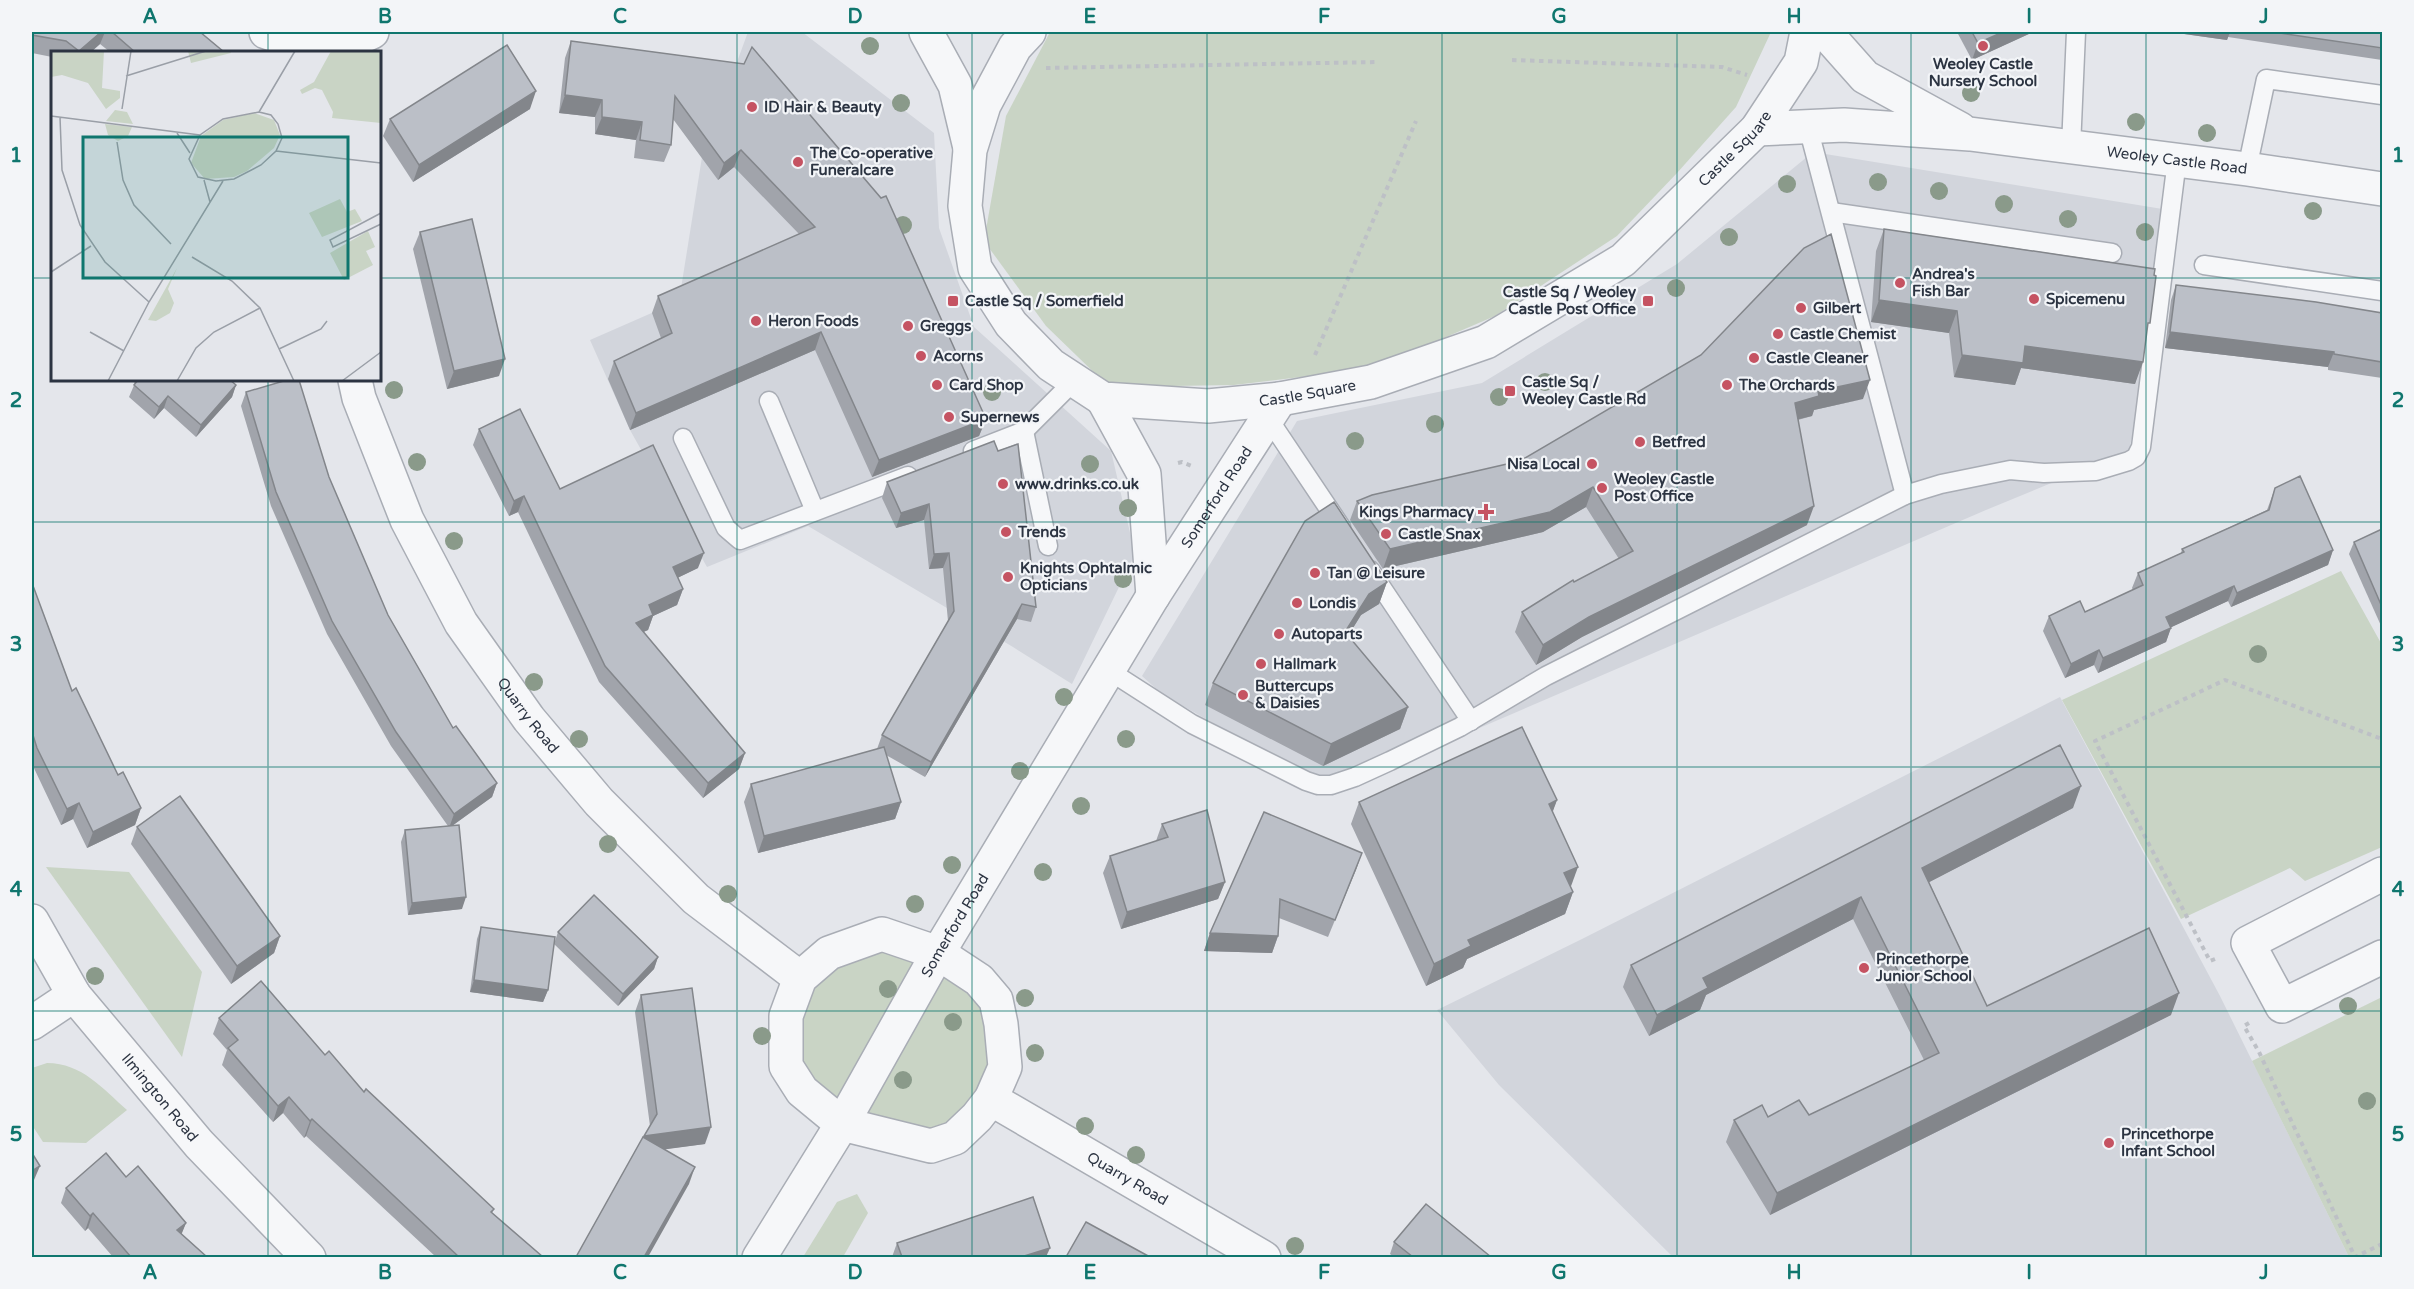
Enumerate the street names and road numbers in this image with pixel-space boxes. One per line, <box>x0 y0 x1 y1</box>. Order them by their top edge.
street label: Castle Square <box>1695 108 1775 190</box>
street label: Weoley Castle Road <box>2105 142 2248 178</box>
street label: Castle Square <box>1258 376 1357 410</box>
street label: Somerford Road <box>1177 443 1256 551</box>
street label: Quarry Road <box>493 674 563 757</box>
street label: Somerford Road <box>917 870 993 980</box>
street label: Ilmington Road <box>118 1050 202 1145</box>
street label: Quarry Road <box>1084 1148 1171 1209</box>

